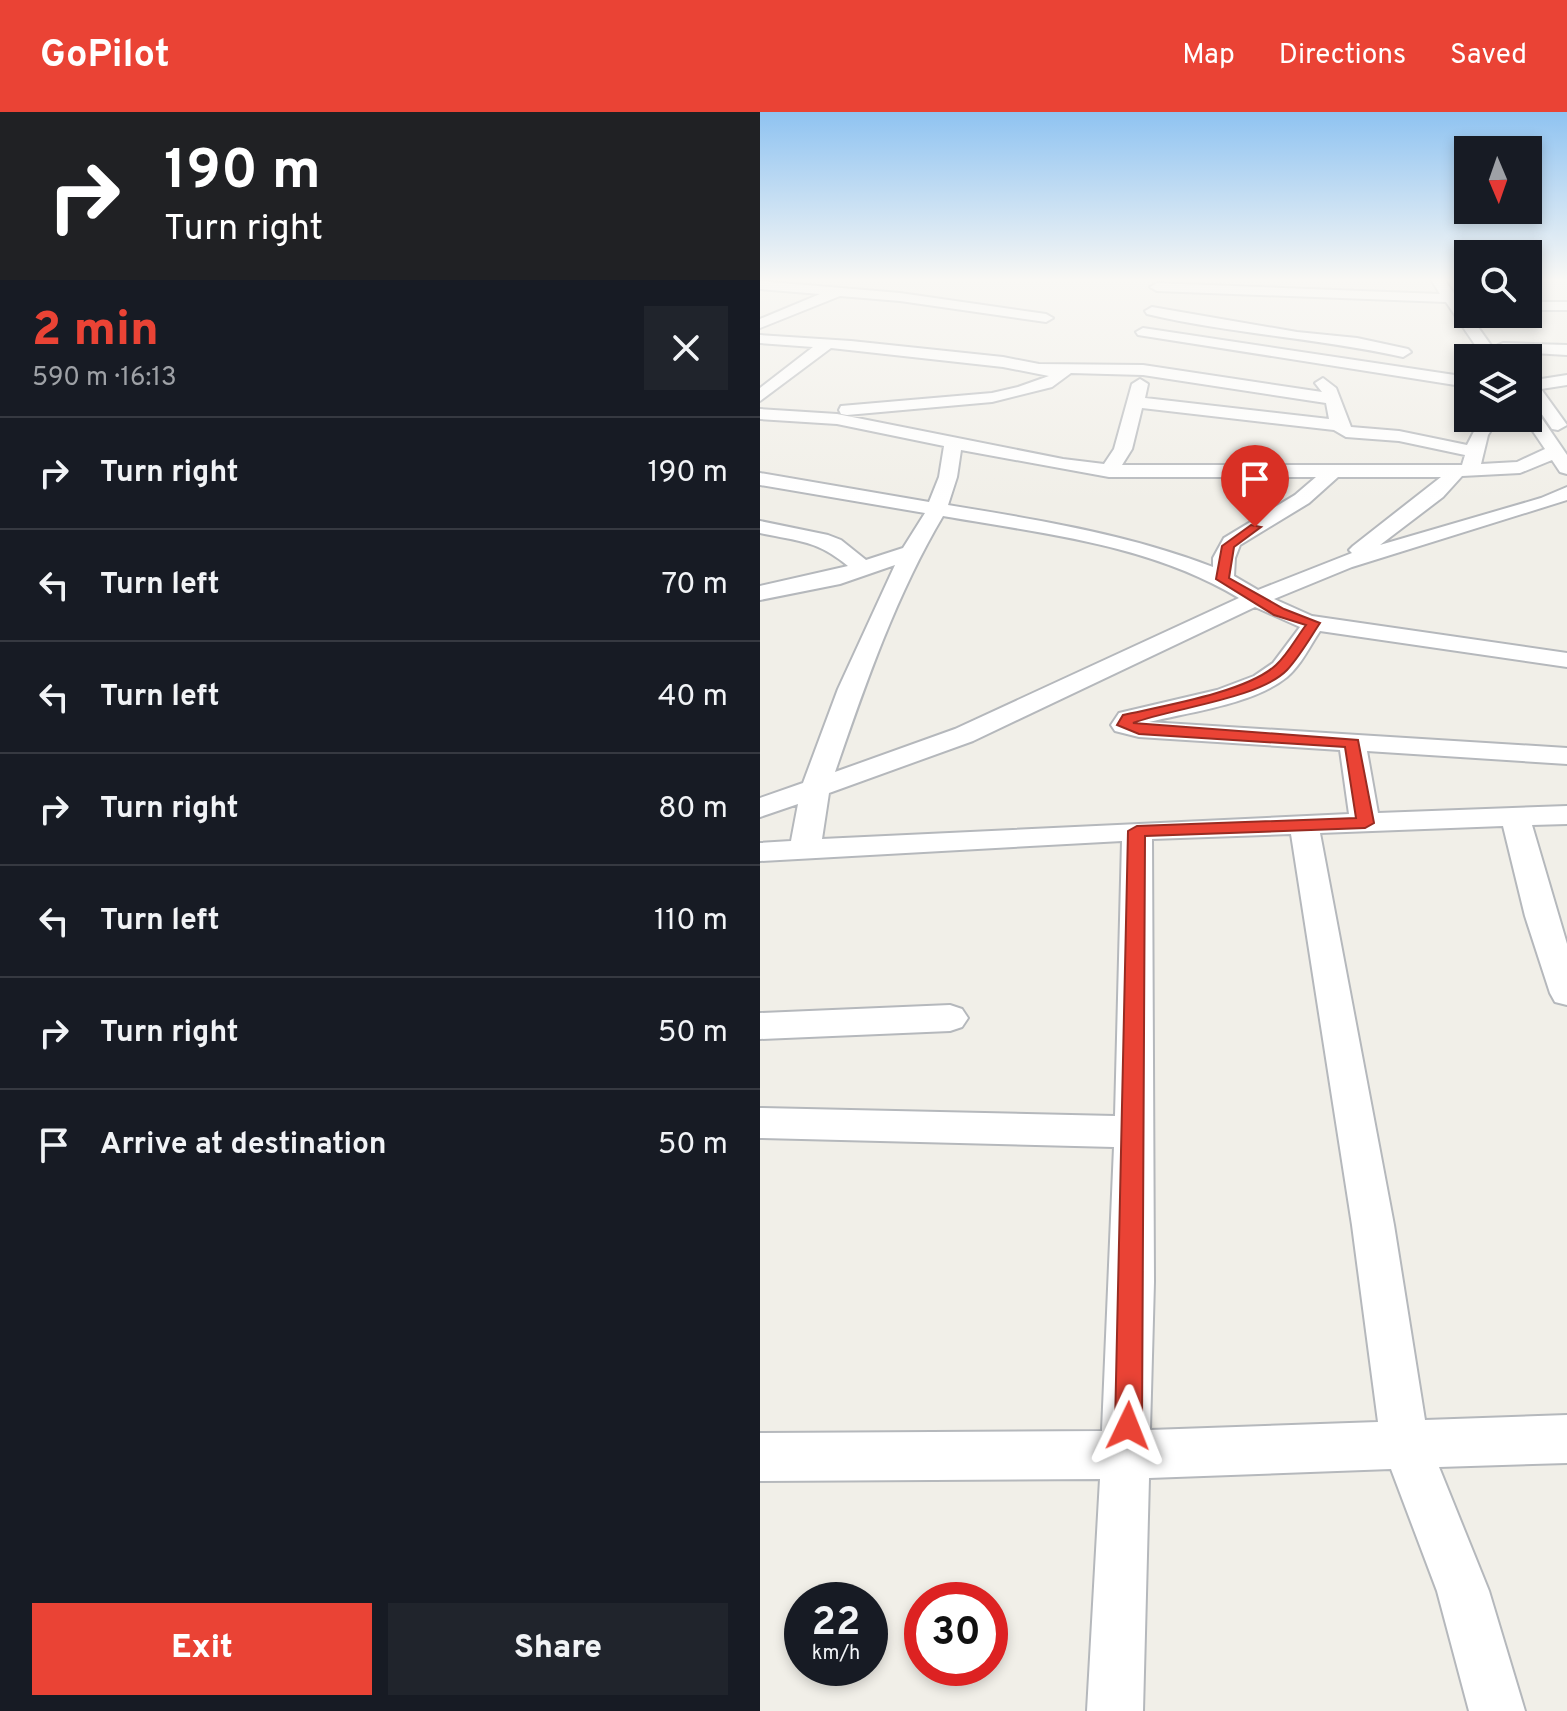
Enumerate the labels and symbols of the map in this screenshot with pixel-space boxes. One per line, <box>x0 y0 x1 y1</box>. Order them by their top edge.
north arrow <box>1454 136 1542 224</box>
pin <box>1221 445 1289 527</box>
position arrow <box>1086 1384 1170 1468</box>
speed limit sign: 30 <box>904 1582 1008 1686</box>

